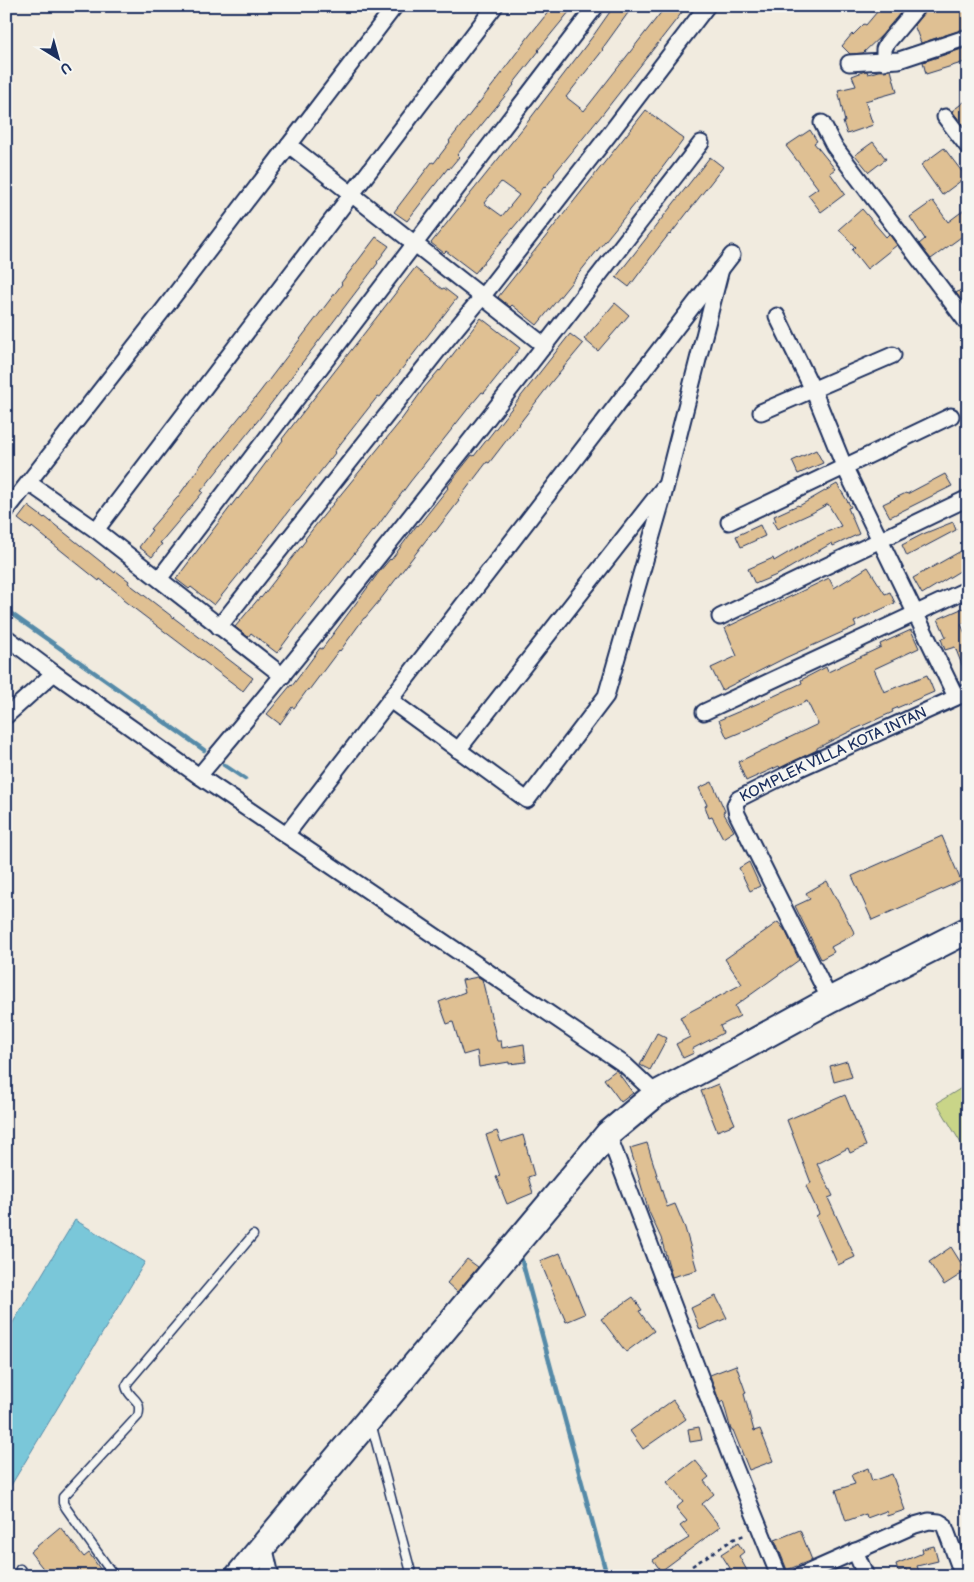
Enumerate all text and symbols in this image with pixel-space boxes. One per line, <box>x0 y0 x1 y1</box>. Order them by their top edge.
north arrow <box>32 32 82 82</box>
text: U <box>56 58 75 78</box>
street label: KOMPLEK VILLA KOTA INTAN <box>736 702 930 806</box>

